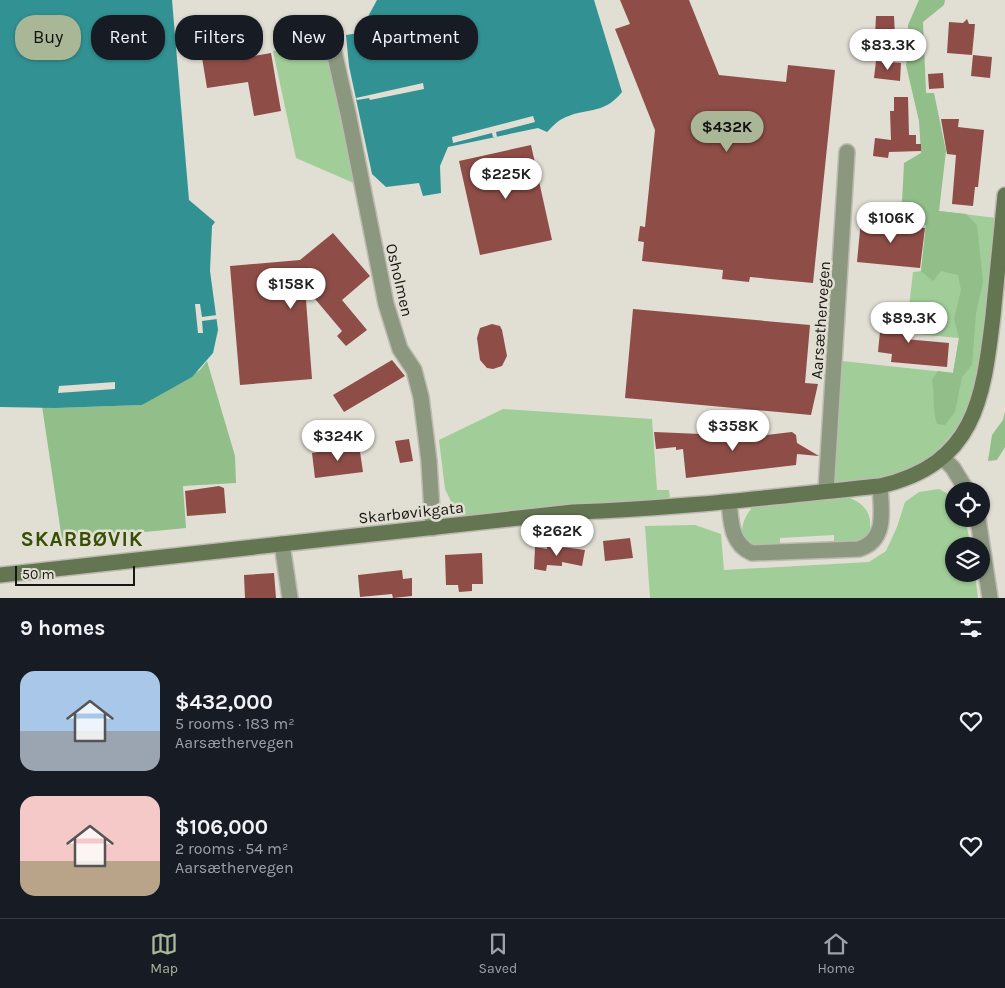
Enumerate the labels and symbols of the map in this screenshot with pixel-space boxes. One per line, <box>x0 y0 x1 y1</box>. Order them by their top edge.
pin: $83.3K <box>847 28 929 71</box>
pin: $432K <box>692 110 762 153</box>
pin: $225K <box>471 158 541 200</box>
pin: $106K <box>856 202 926 244</box>
street label: Osholmen <box>382 242 417 319</box>
street label: Aarsæthervegen <box>807 260 834 380</box>
pin: $158K <box>256 268 326 310</box>
pin: $89.3K <box>868 302 950 344</box>
pin: $358K <box>698 410 768 452</box>
pin: $324K <box>303 420 373 462</box>
street label: Skarbøvikgata <box>357 498 465 527</box>
pin: $262K <box>522 514 592 557</box>
district label: SKARBØVIK <box>20 527 144 551</box>
scale bar <box>15 563 135 586</box>

